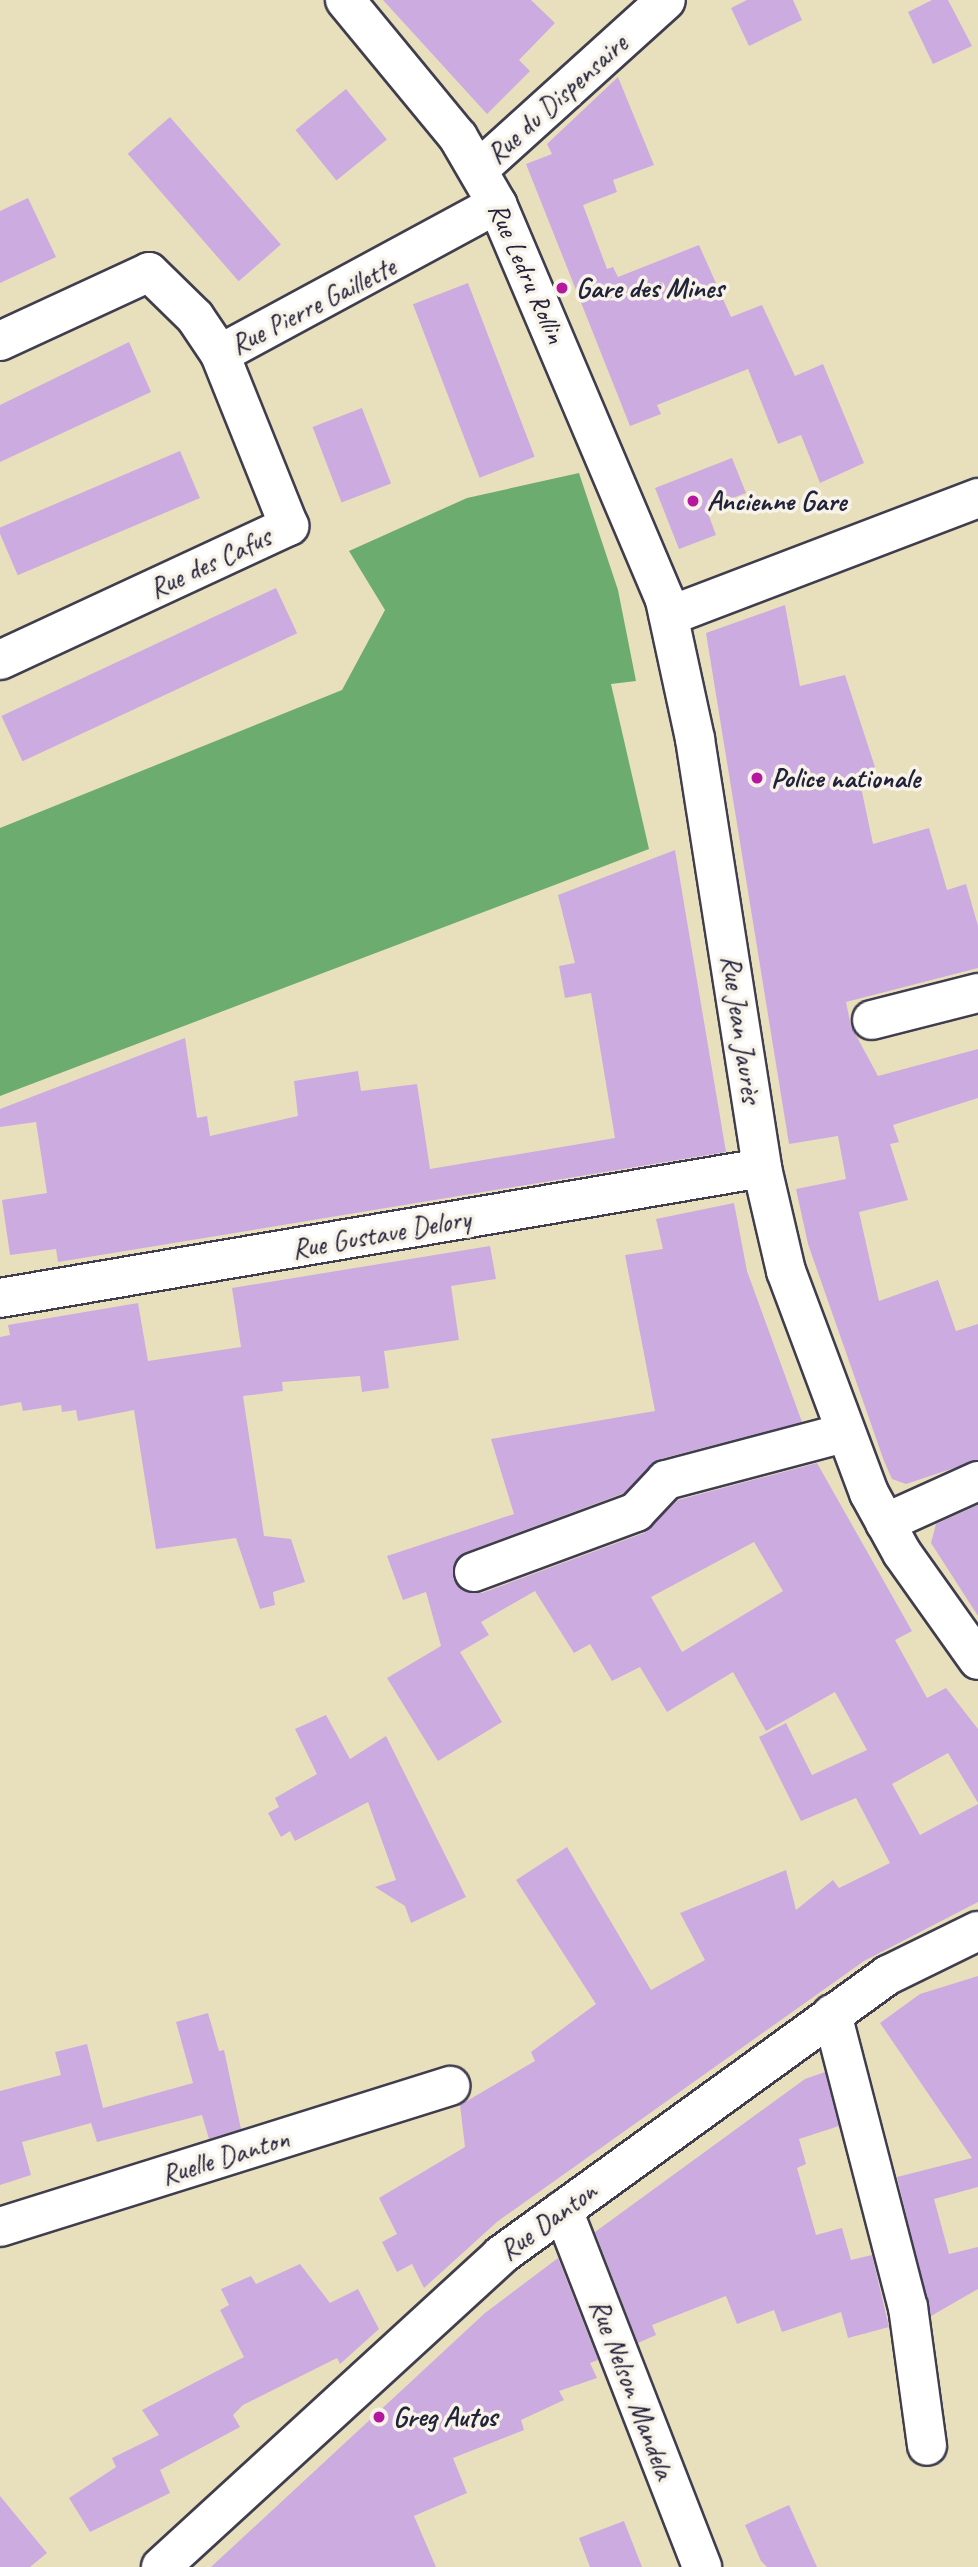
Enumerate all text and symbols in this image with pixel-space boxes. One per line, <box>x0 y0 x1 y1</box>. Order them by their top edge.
street label: Rue du Dispensaire <box>480 27 634 171</box>
street label: Rue Ledru Rollin <box>481 197 573 349</box>
street label: Rue Pierre Gaillette <box>225 250 401 362</box>
place label: Gare des Mines <box>576 271 724 305</box>
marker: Gare des Mines <box>554 280 570 296</box>
place label: Ancienne Gare <box>707 484 846 518</box>
marker: Ancienne Gare <box>685 493 701 509</box>
street label: Rue des Cafus <box>144 520 276 606</box>
place label: Police nationale <box>771 761 920 795</box>
marker: Police nationale <box>749 770 765 786</box>
street label: Rue Jean Jaurès <box>714 953 768 1105</box>
street label: Rue Gustave Delory <box>290 1202 472 1266</box>
street label: Ruelle Danton <box>157 2122 293 2192</box>
street label: Rue Danton <box>492 2174 604 2268</box>
street label: Rue Nelson Mandela <box>582 2293 682 2485</box>
place label: Greg Autos <box>393 2400 497 2434</box>
marker: Greg Autos <box>371 2409 387 2425</box>

